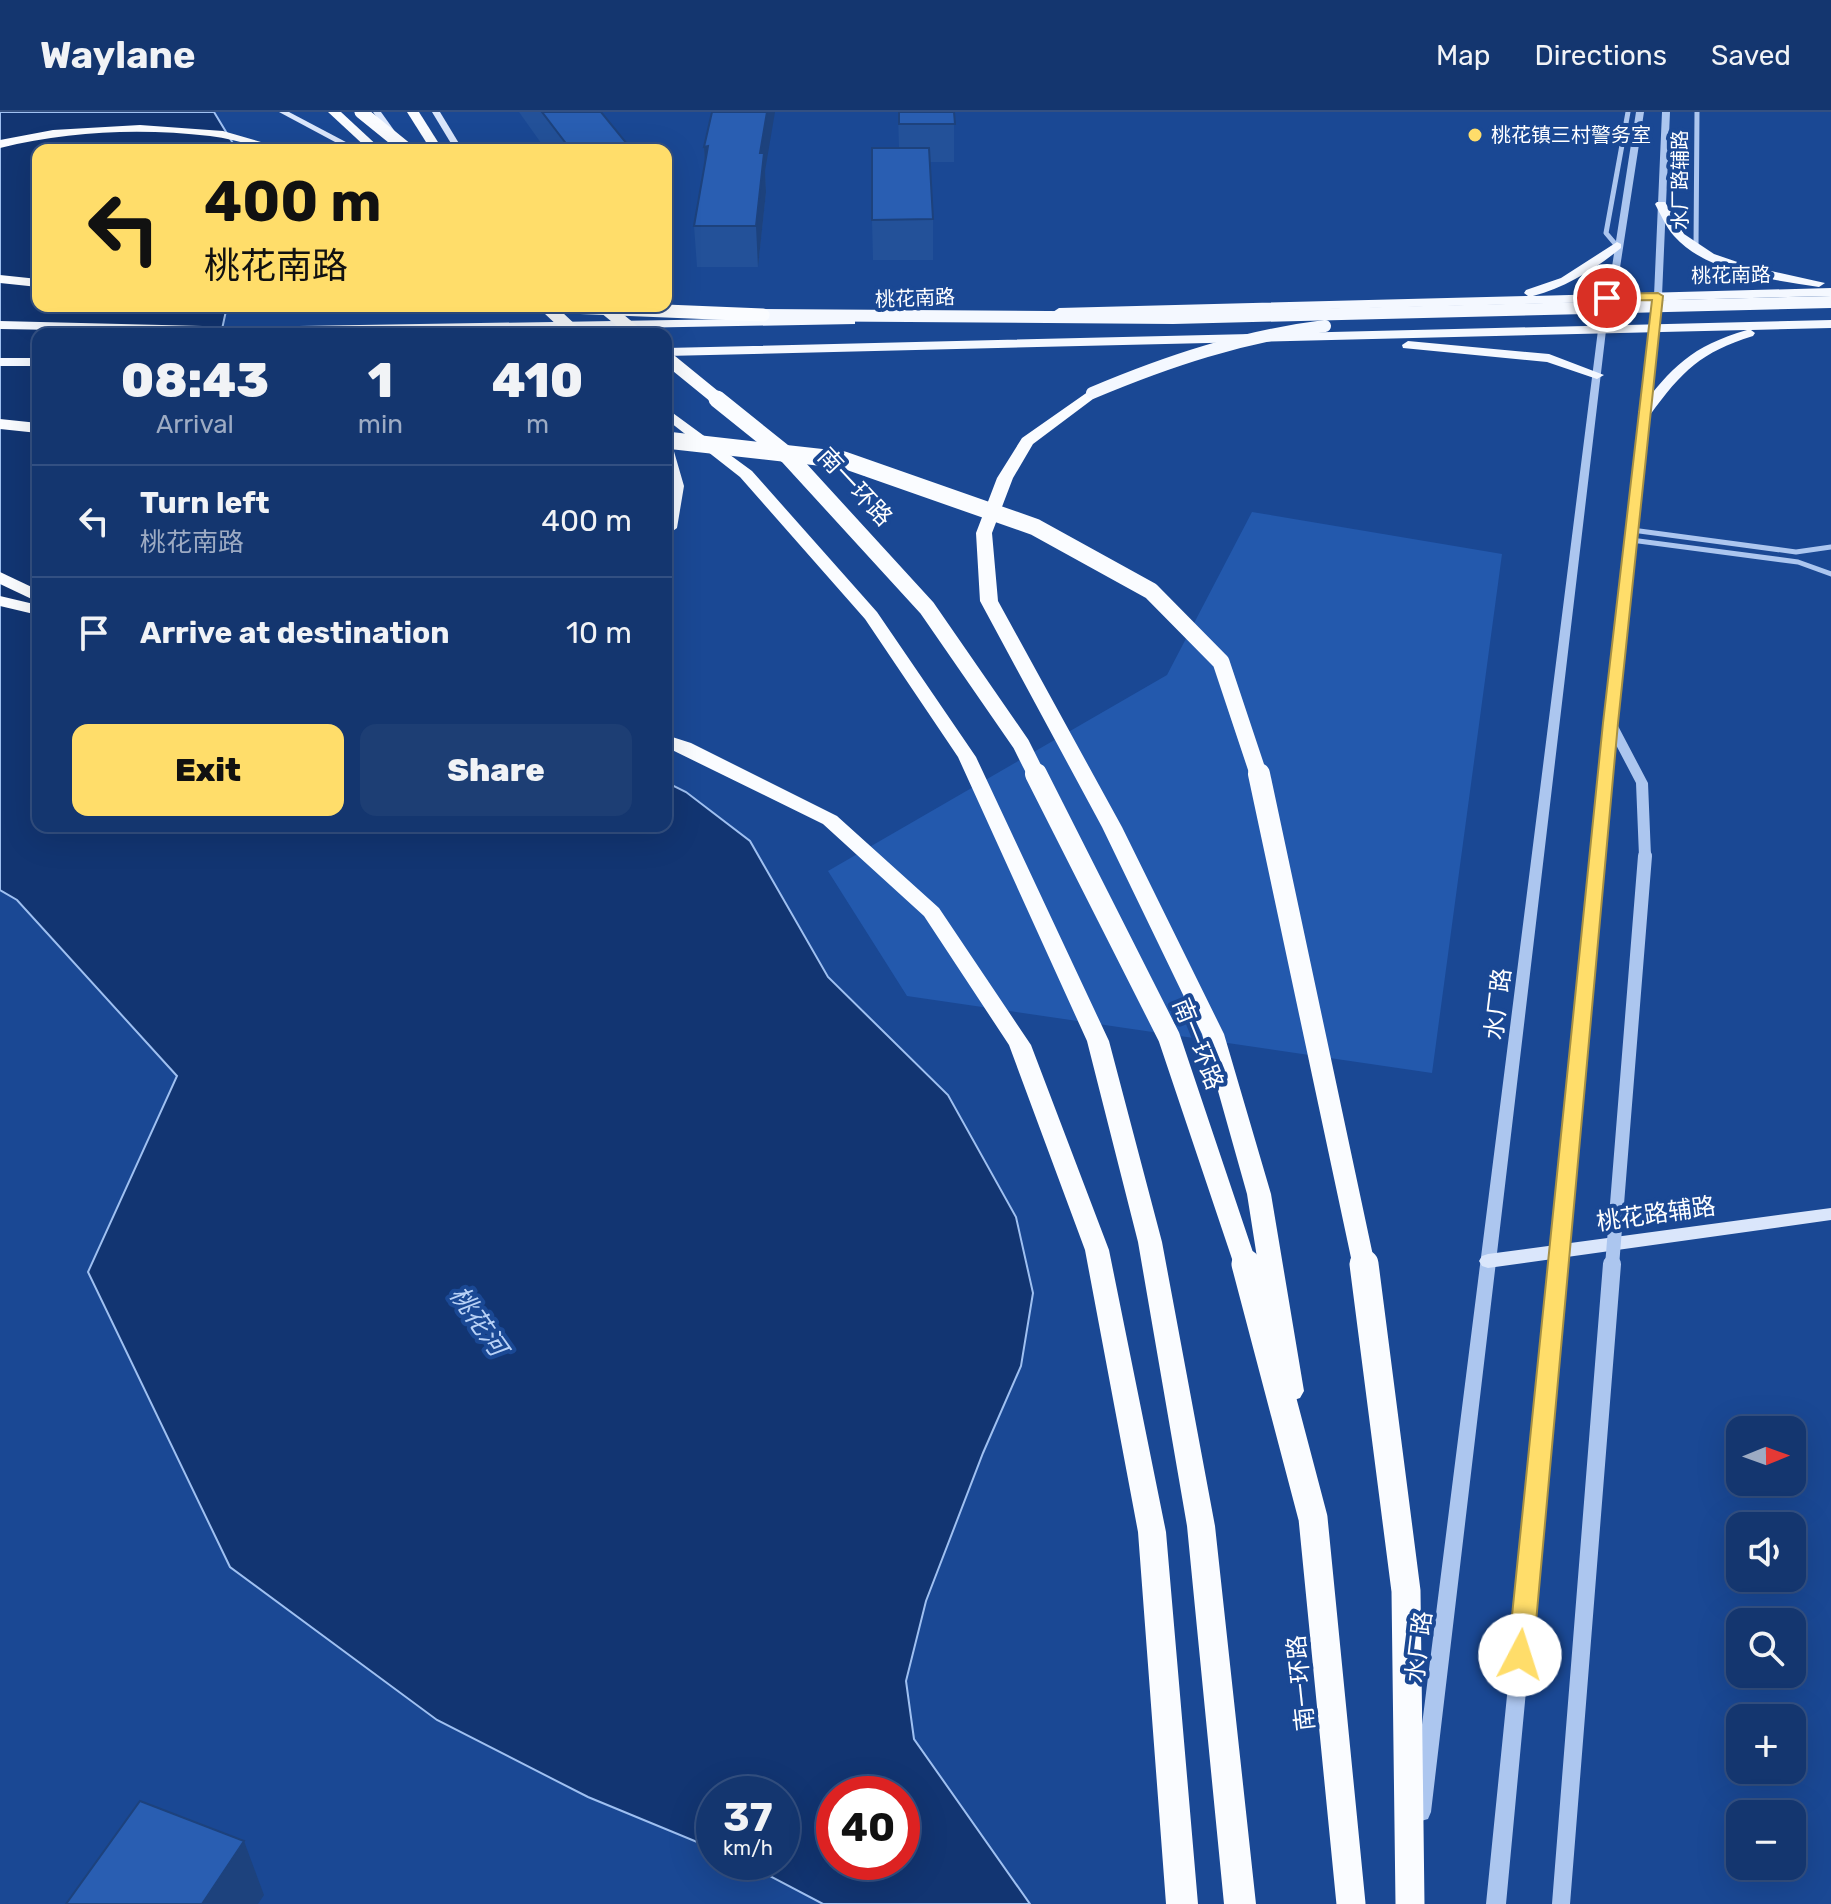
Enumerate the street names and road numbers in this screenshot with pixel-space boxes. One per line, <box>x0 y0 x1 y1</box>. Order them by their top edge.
street label: 水厂路辅路 <box>1668 130 1692 230</box>
street label: 桃花南路 <box>1691 262 1771 288</box>
street label: 桃花南路 <box>875 285 955 311</box>
street label: 南一环路 <box>812 442 898 532</box>
street label: 水厂路 <box>1480 967 1516 1041</box>
street label: 南一环路 <box>1167 994 1229 1094</box>
street label: 桃花路辅路 <box>1595 1192 1717 1236</box>
street label: 水厂路 <box>1401 1610 1437 1684</box>
street label: 南一环路 <box>1282 1634 1320 1732</box>

